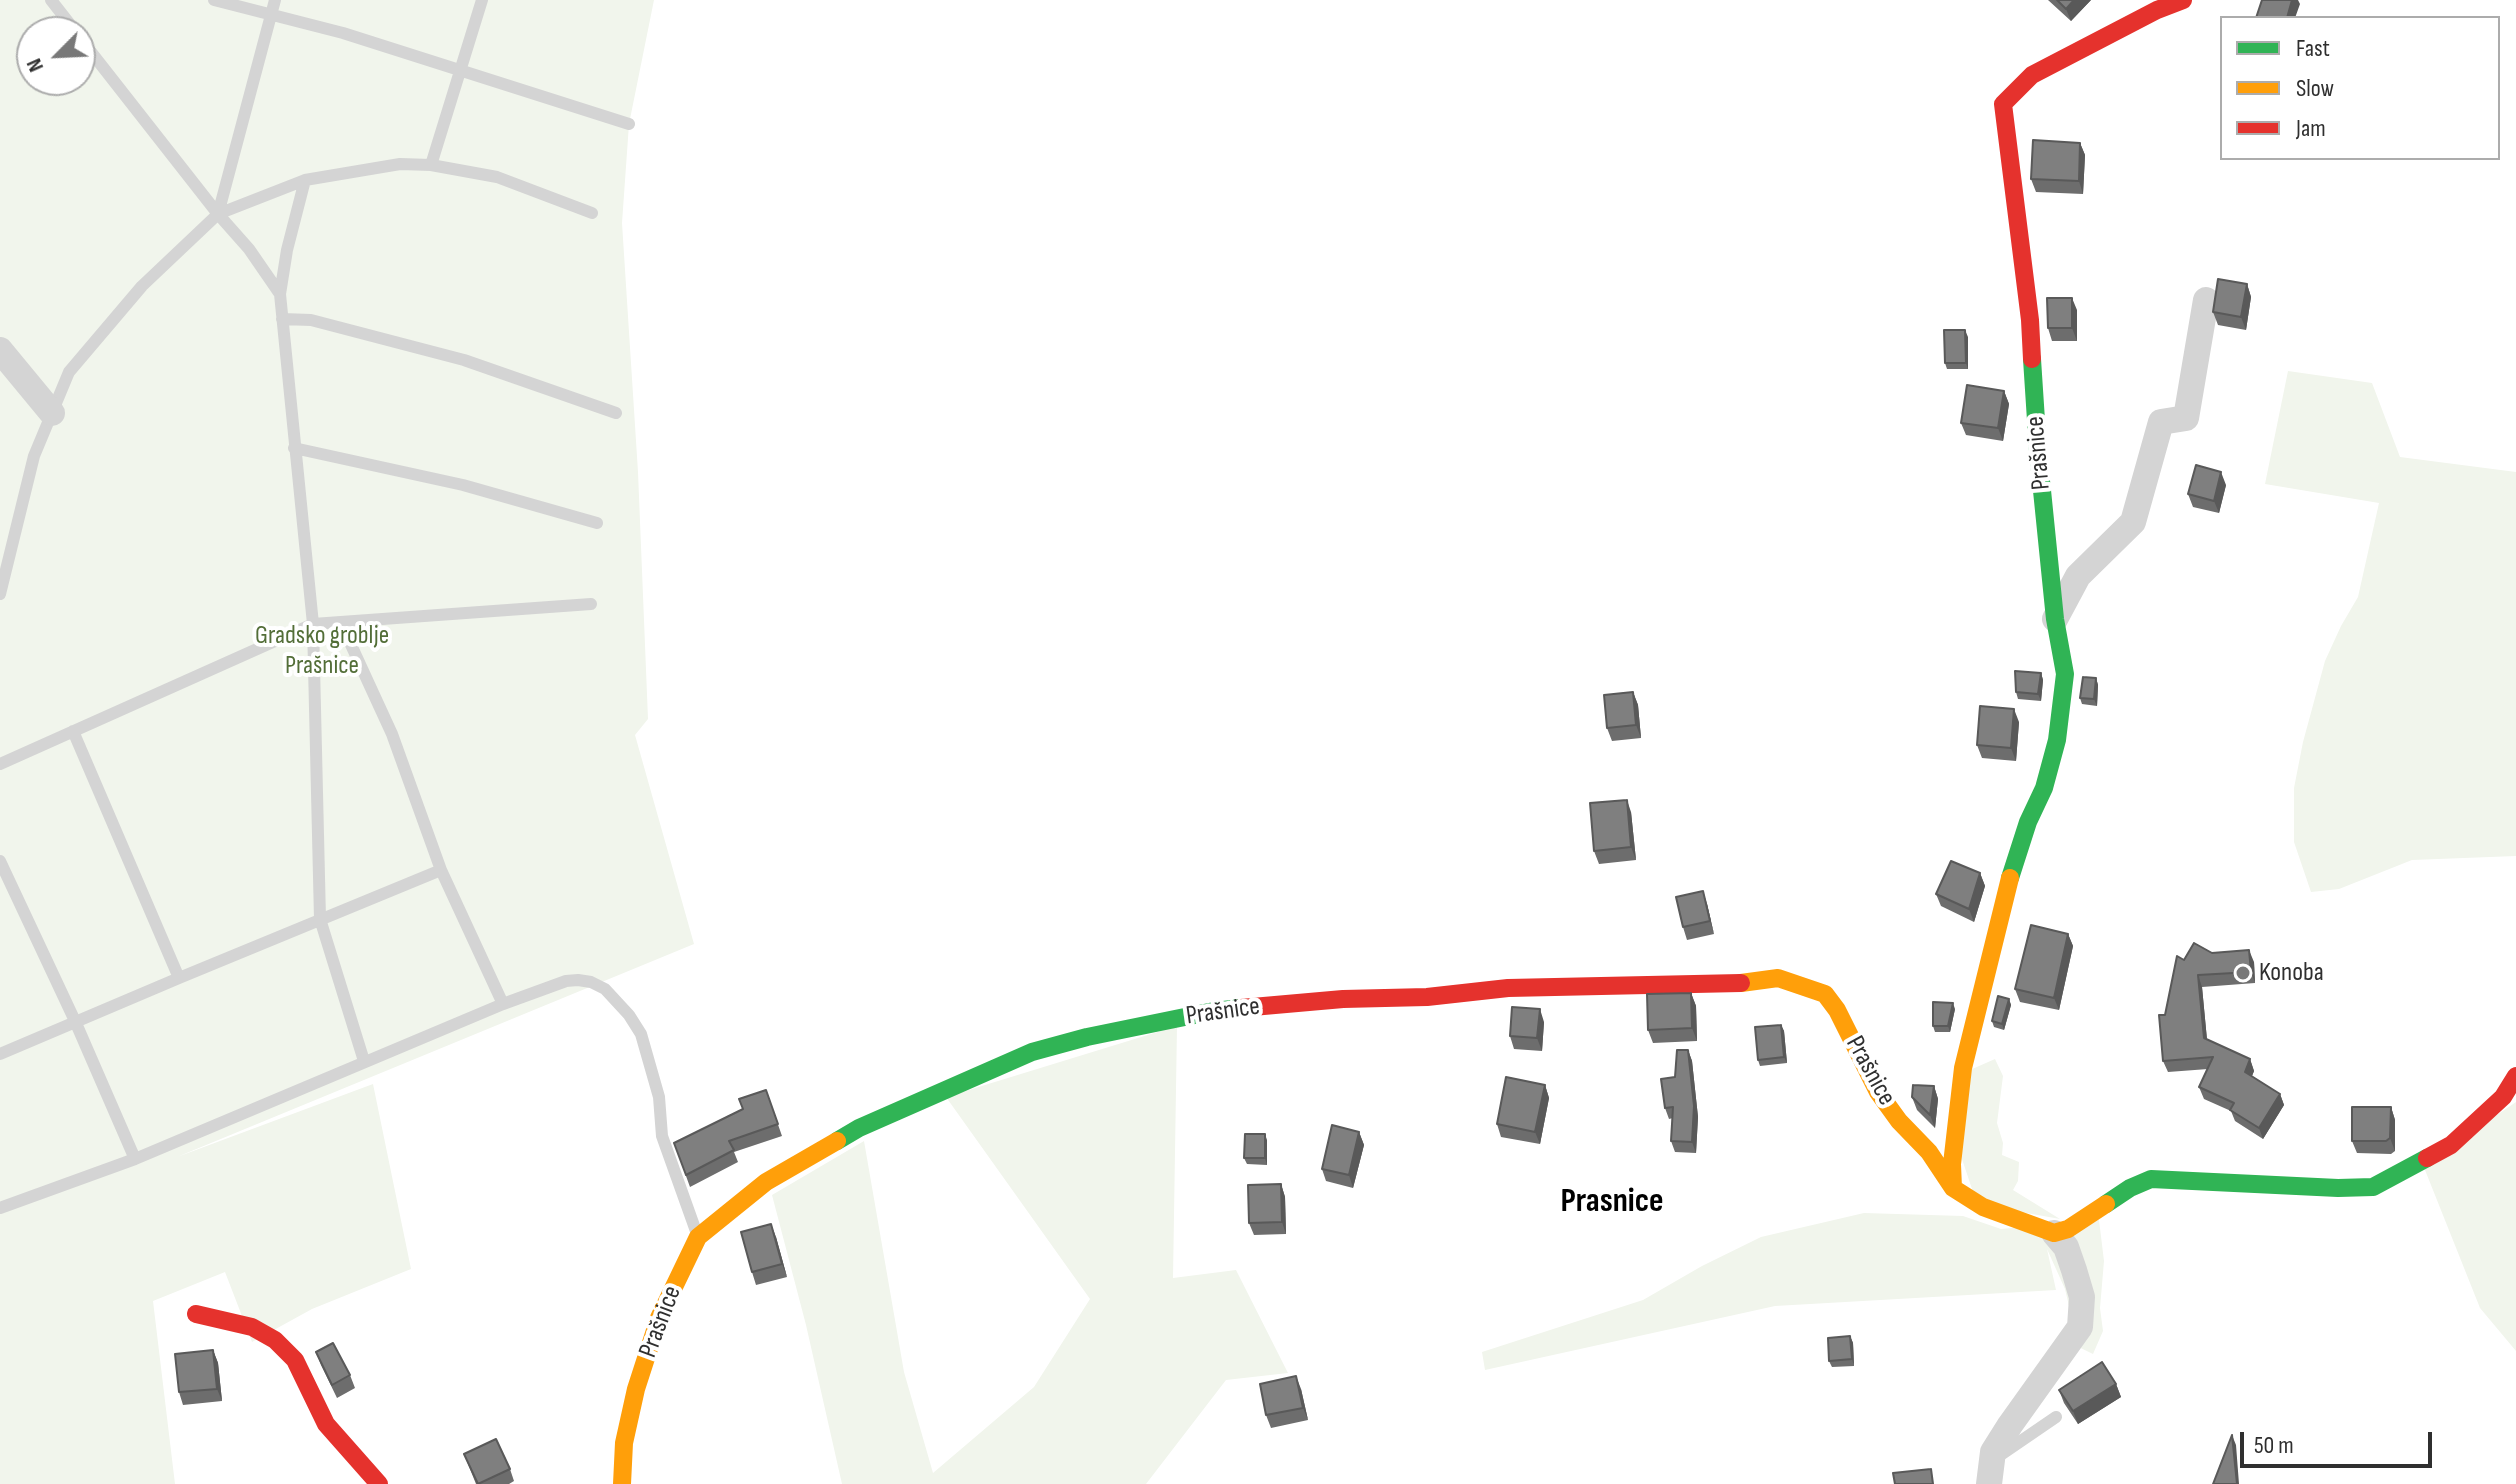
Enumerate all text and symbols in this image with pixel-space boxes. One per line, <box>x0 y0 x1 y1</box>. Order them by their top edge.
north arrow <box>16 16 96 96</box>
legend <box>2220 16 2500 160</box>
text: Fast <box>2296 34 2330 63</box>
text: N <box>21 54 50 76</box>
text: Slow <box>2296 74 2334 103</box>
text: Jam <box>2296 114 2326 143</box>
street label: Prašnice <box>2020 415 2058 491</box>
park label: Gradsko groblje Prašnice <box>255 620 389 682</box>
place label: Konoba <box>2259 957 2324 989</box>
marker: Konoba <box>2234 964 2252 982</box>
street label: Prašnice <box>1184 991 1262 1033</box>
street label: Prašnice <box>1838 1031 1902 1111</box>
district label: Prasnice <box>1560 1182 1664 1222</box>
street label: Prašnice <box>633 1282 689 1362</box>
scale bar <box>2244 1416 2436 1466</box>
text: 50 m <box>2254 1431 2294 1460</box>

